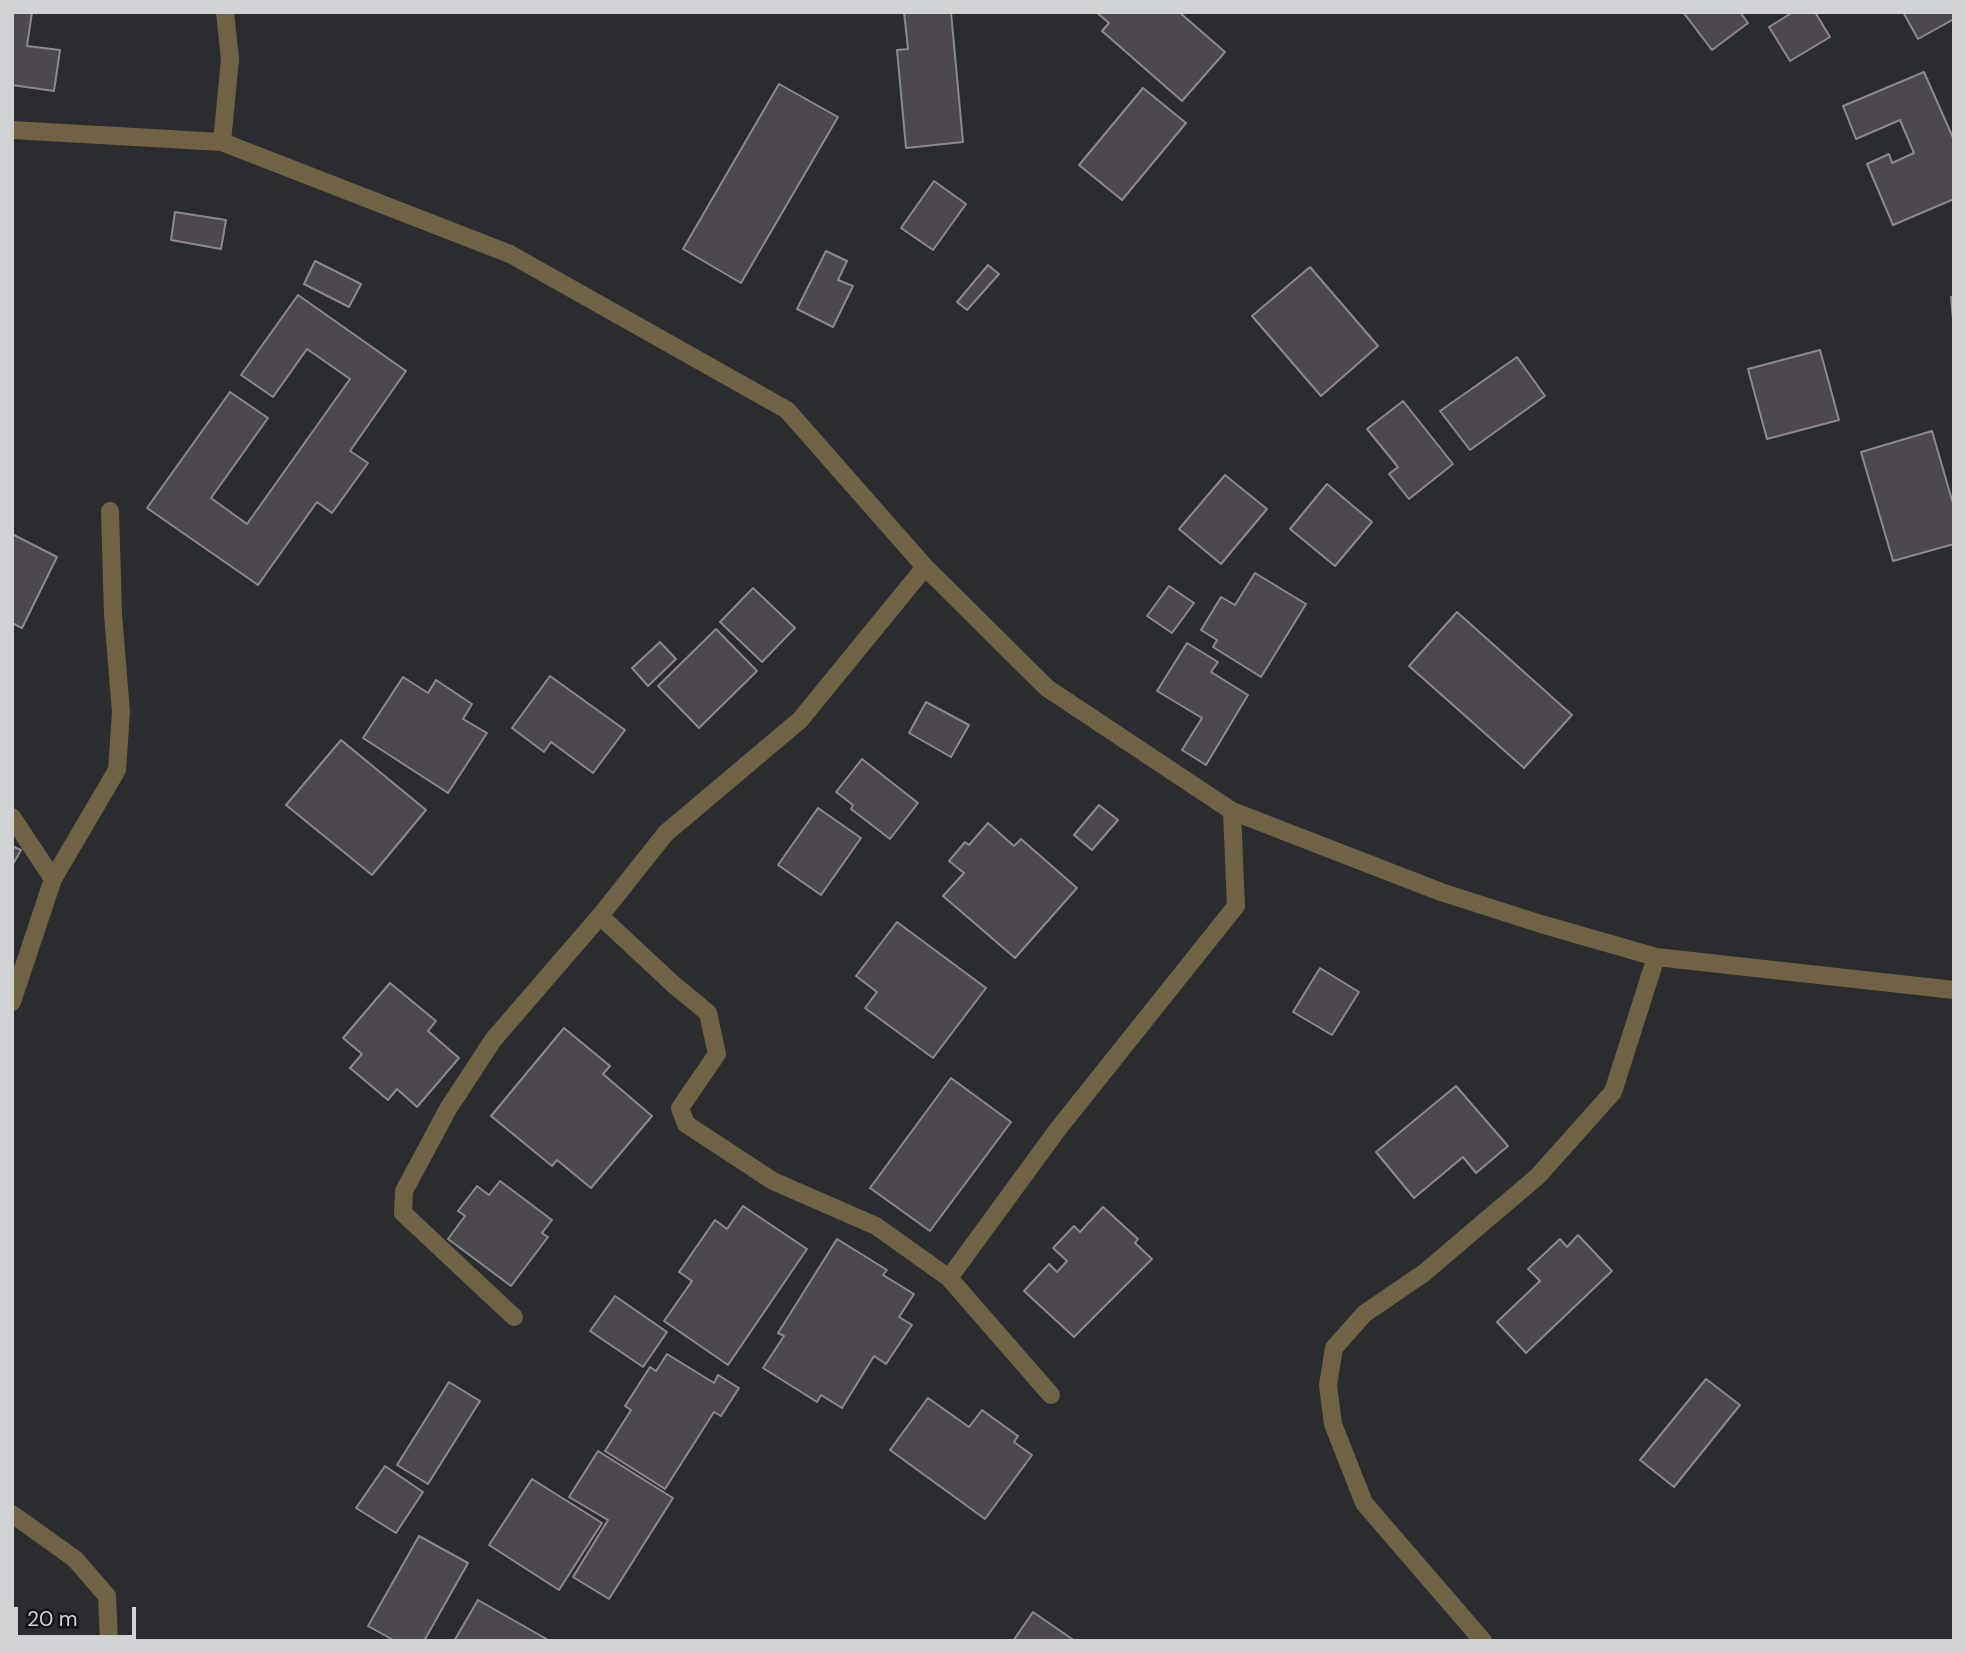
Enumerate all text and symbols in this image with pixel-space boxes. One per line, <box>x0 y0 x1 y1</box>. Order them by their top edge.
scale bar <box>18 1594 140 1638</box>
text: 20 m <box>27 1605 78 1633</box>

